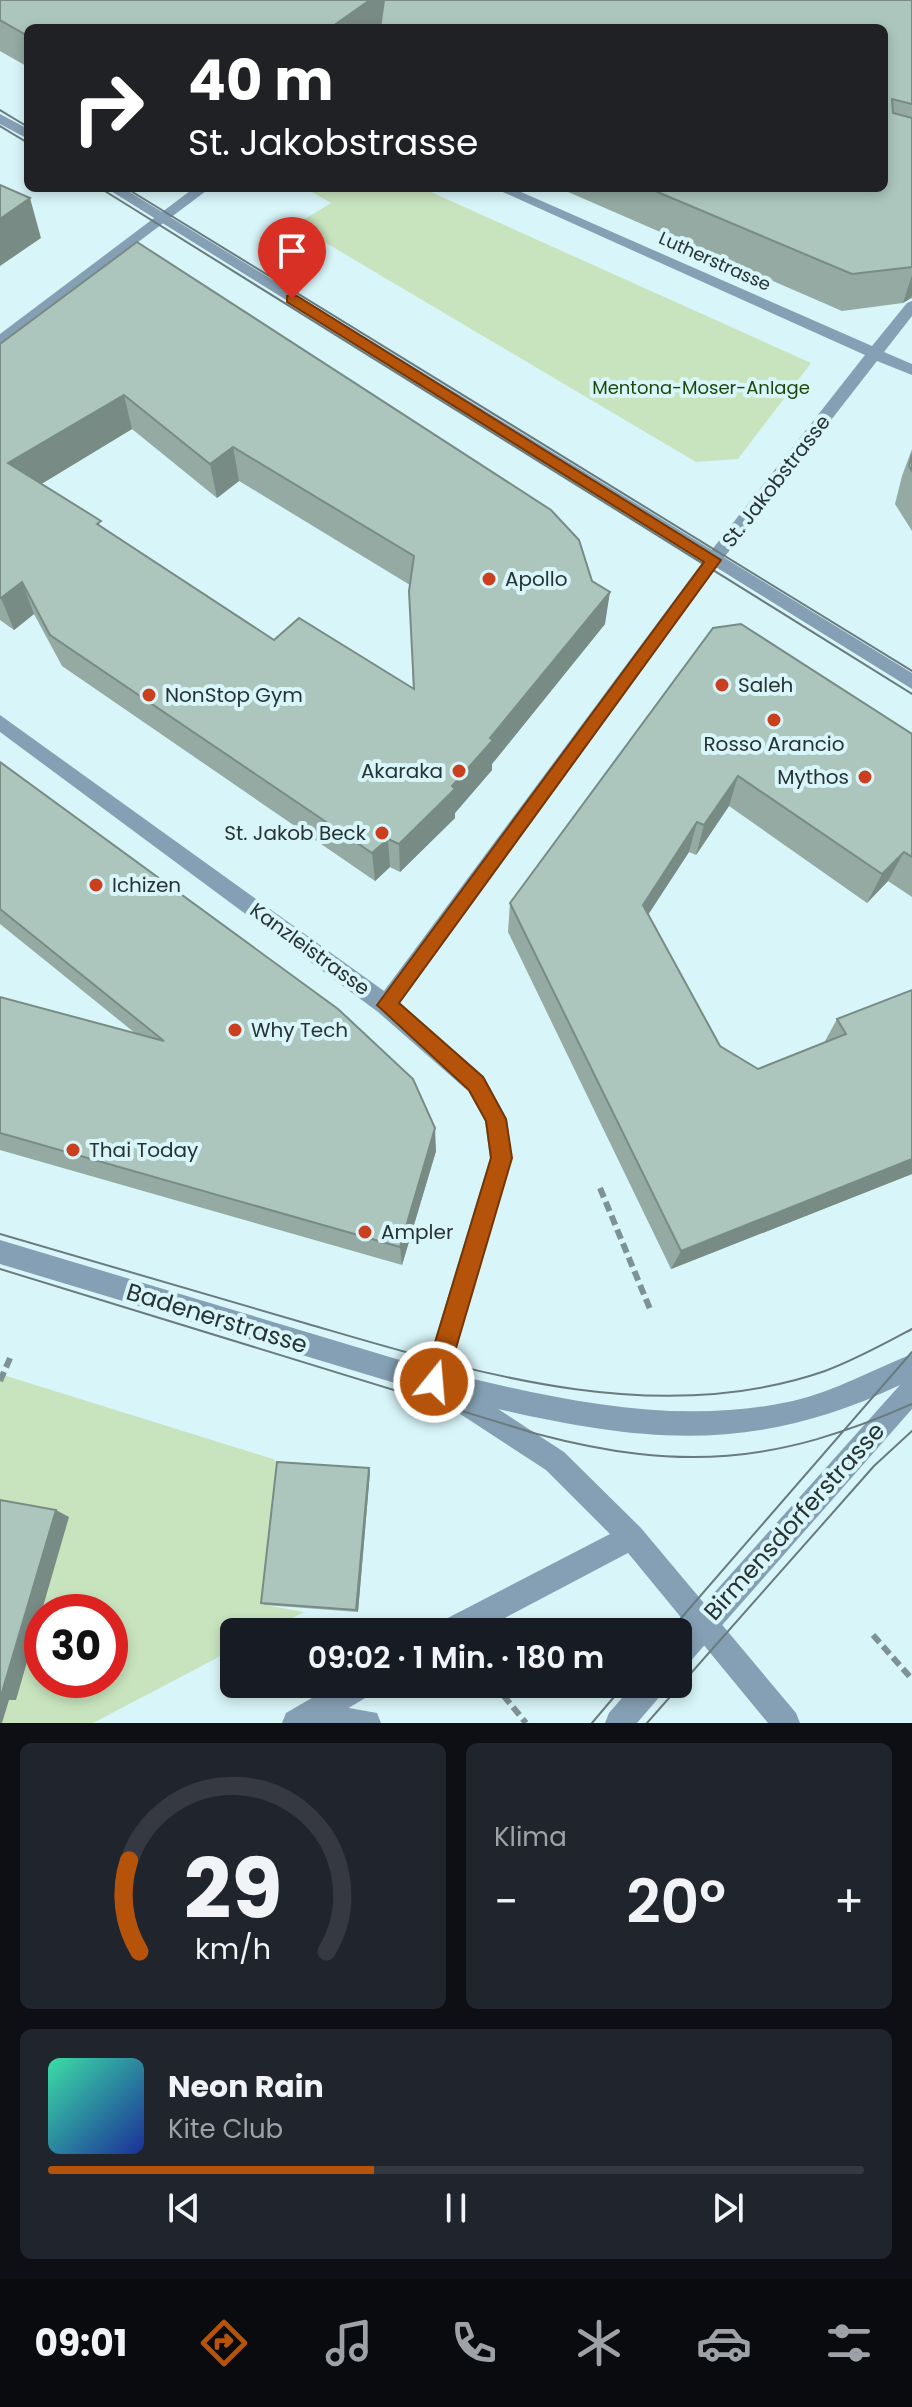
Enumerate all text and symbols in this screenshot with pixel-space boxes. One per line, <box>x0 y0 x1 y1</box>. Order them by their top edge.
text: 40 m <box>188 41 334 120</box>
icon: right <box>56 56 160 160</box>
text: St. Jakobstrasse <box>188 117 478 168</box>
pin <box>258 217 326 299</box>
street label: Lutherstrasse <box>655 225 775 297</box>
icon: arrive <box>270 229 314 273</box>
park label: Mentona-Moser-Anlage <box>592 375 810 400</box>
street label: St. Jakobstrasse <box>715 409 837 553</box>
place label: Apollo <box>505 565 567 593</box>
marker: Apollo <box>480 570 498 588</box>
place label: Saleh <box>738 671 793 699</box>
marker: Saleh <box>713 676 731 694</box>
place label: NonStop Gym <box>165 681 303 709</box>
marker: NonStop Gym <box>140 686 158 704</box>
marker: Rosso Arancio <box>765 711 783 729</box>
place label: Rosso Arancio <box>703 730 845 758</box>
place label: Akaraka <box>361 757 443 785</box>
marker: Akaraka <box>450 762 468 780</box>
place label: Mythos <box>777 763 849 791</box>
marker: Mythos <box>856 768 874 786</box>
place label: St. Jakob Beck <box>224 819 367 847</box>
marker: St. Jakob Beck <box>373 824 391 842</box>
place label: Ichizen <box>112 871 181 899</box>
marker: Ichizen <box>87 876 105 894</box>
street label: Kanzleistrasse <box>244 896 376 1002</box>
place label: Why Tech <box>251 1016 348 1044</box>
marker: Why Tech <box>226 1021 244 1039</box>
place label: Thai Today <box>89 1136 198 1164</box>
marker: Thai Today <box>64 1141 82 1159</box>
place label: Ampler <box>381 1218 453 1246</box>
marker: Ampler <box>356 1223 374 1241</box>
street label: Badenerstrasse <box>122 1275 312 1361</box>
position arrow <box>392 1340 476 1424</box>
street label: Birmensdorferstrasse <box>696 1415 892 1627</box>
speed limit sign: 30 <box>24 1594 128 1698</box>
text: 09:02 · 1 Min. · 180 m <box>308 1636 604 1679</box>
text: Klima <box>494 1819 567 1855</box>
text: 29 <box>184 1831 282 1947</box>
text: 20° <box>626 1860 726 1944</box>
text: − <box>494 1871 518 1932</box>
text: + <box>834 1871 864 1932</box>
text: km/h <box>195 1929 271 1969</box>
text: Neon Rain <box>168 2065 324 2108</box>
text: Kite Club <box>168 2111 283 2147</box>
icon: previous <box>162 2186 206 2230</box>
icon: pause <box>434 2186 478 2230</box>
icon: next <box>706 2186 750 2230</box>
icon: directions <box>196 2315 252 2371</box>
icon: music <box>321 2315 377 2371</box>
icon: phone <box>446 2315 502 2371</box>
icon: climate <box>571 2315 627 2371</box>
icon: car <box>696 2315 752 2371</box>
icon: filters <box>821 2315 877 2371</box>
text: 09:01 <box>35 2318 127 2369</box>

